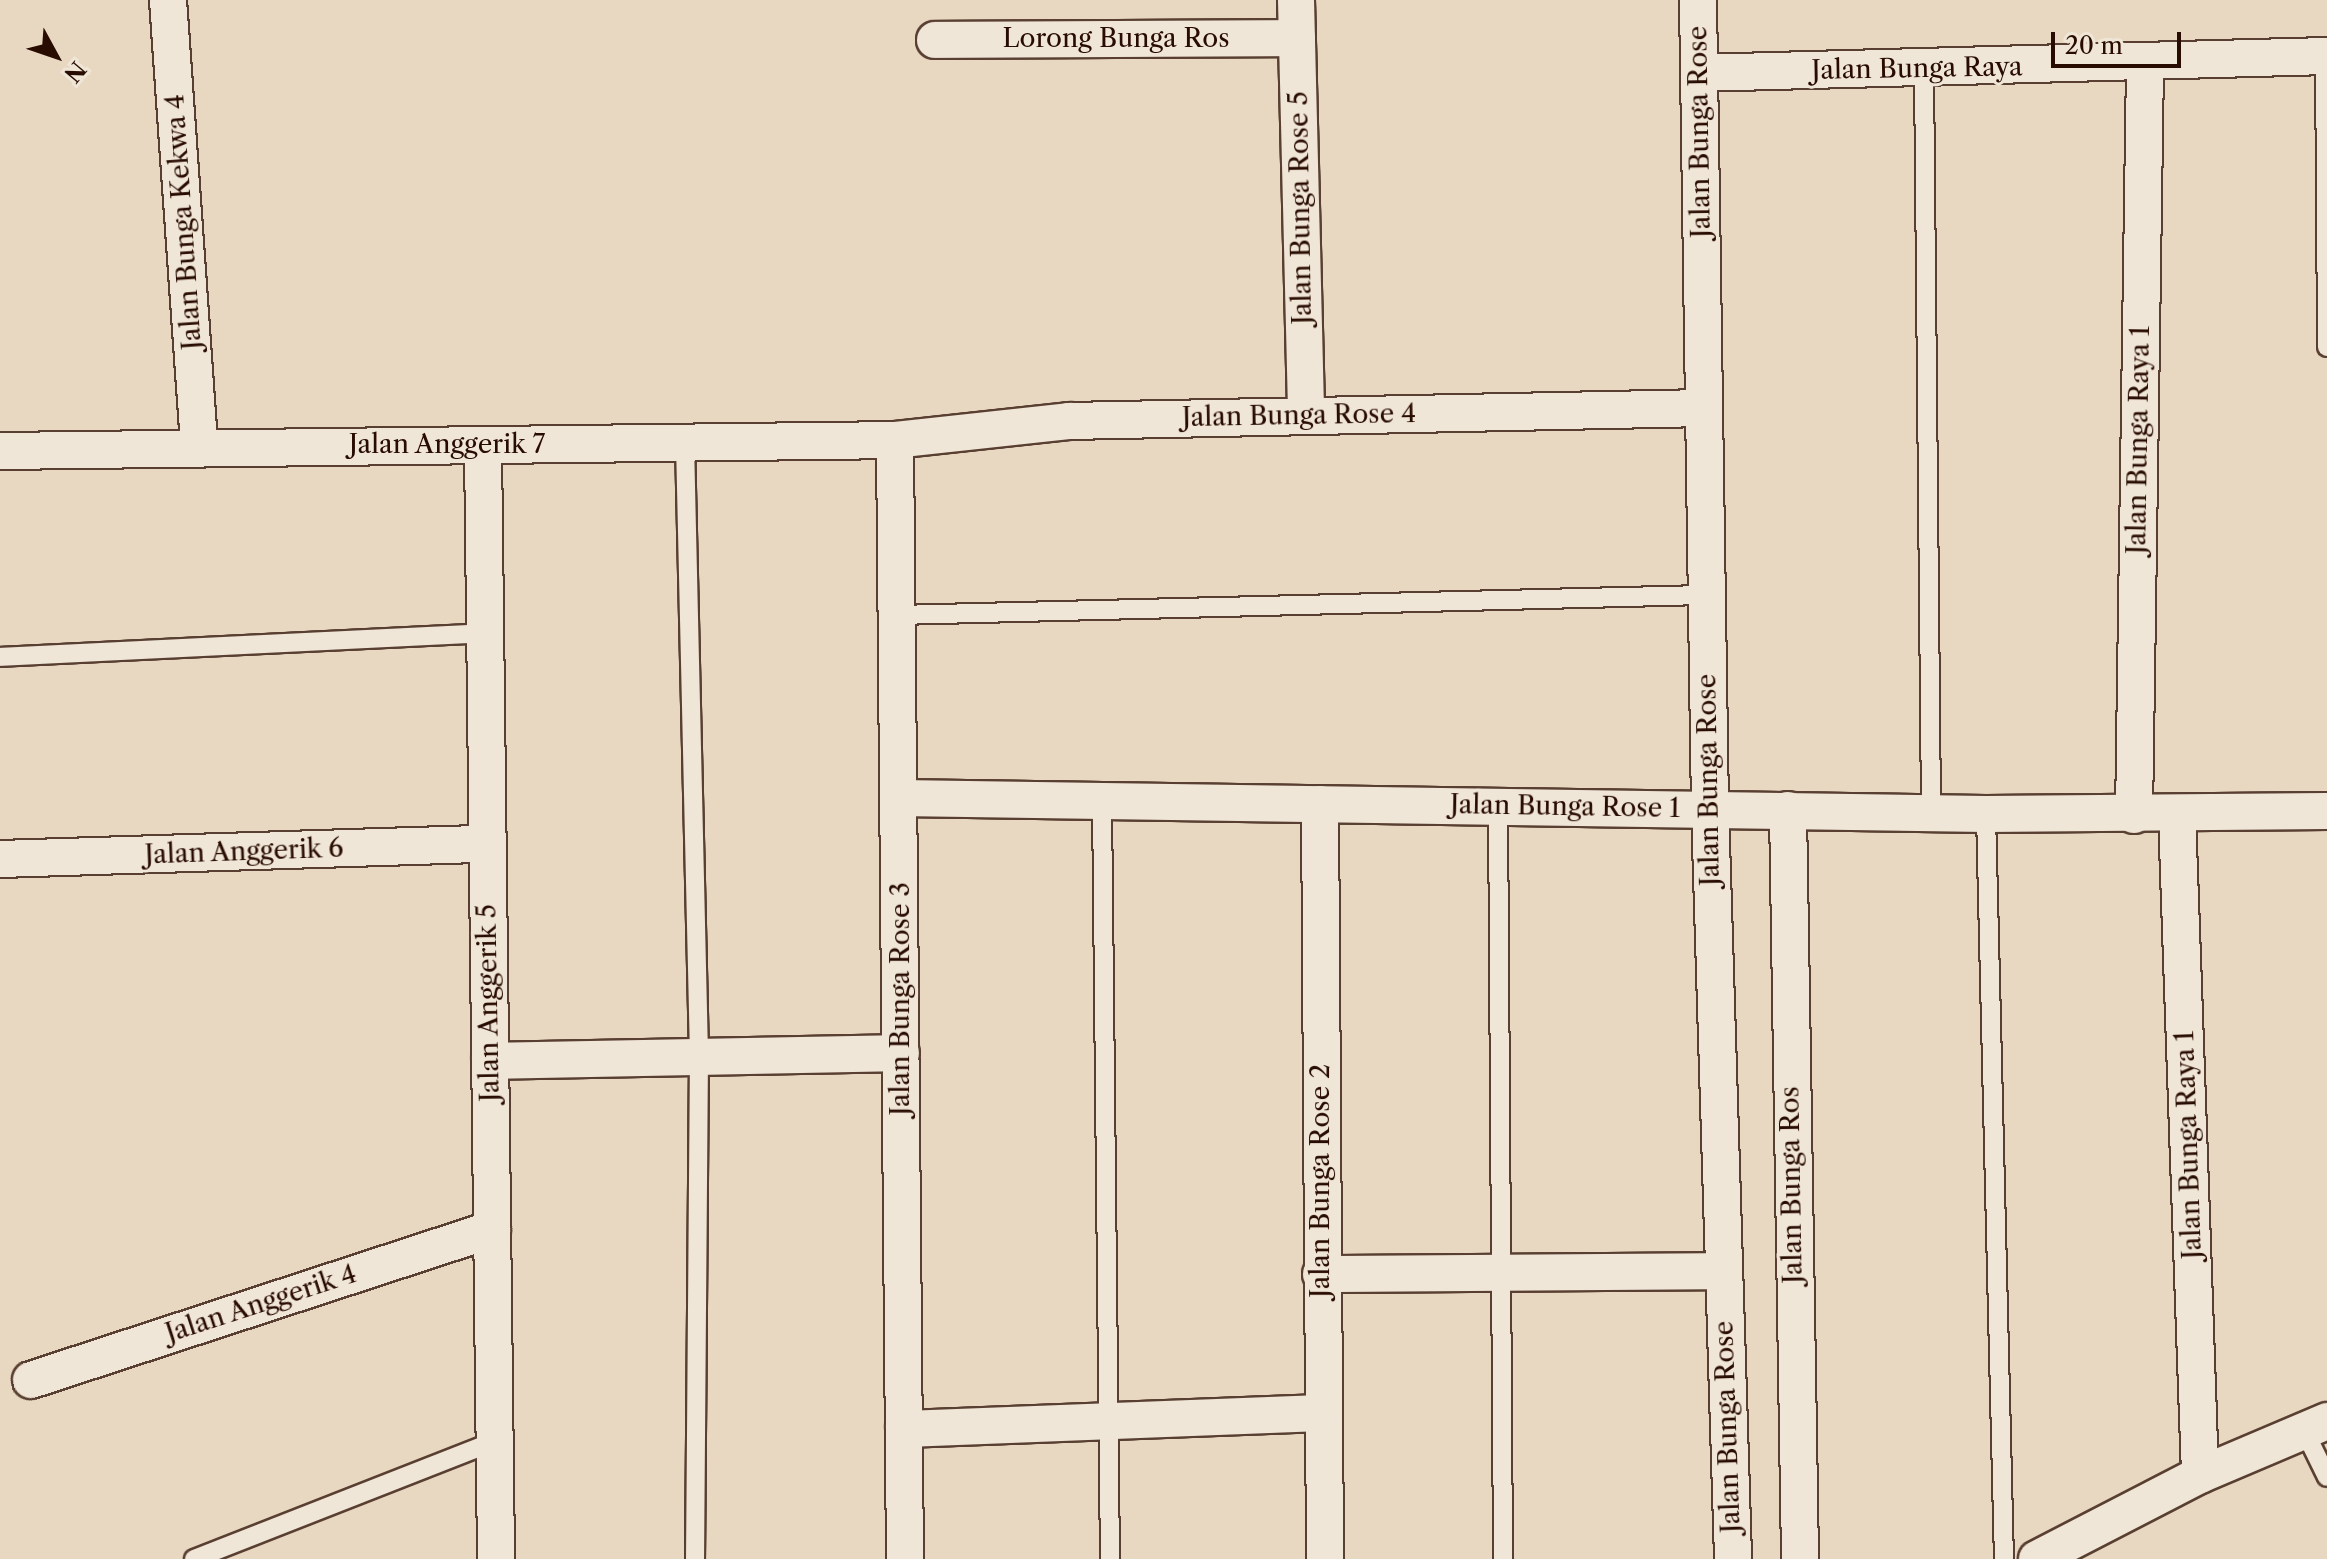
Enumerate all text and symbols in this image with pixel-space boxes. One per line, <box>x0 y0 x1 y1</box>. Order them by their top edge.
north arrow <box>16 16 96 96</box>
scale bar <box>2055 16 2185 66</box>
street label: Lorong Bunga Ros <box>1002 23 1230 55</box>
street label: Jalan Bunga Rose <box>1683 25 1717 239</box>
text: 20 m <box>2065 31 2123 60</box>
street label: Jalan Bunga Raya <box>1811 52 2023 86</box>
text: N <box>58 56 91 88</box>
street label: Jalan Bunga Rose 5 <box>1283 91 1319 325</box>
street label: Jalan Bunga Kekwa 4 <box>159 93 209 351</box>
street label: Jalan Bunga Raya 1 <box>2121 325 2157 555</box>
street label: Jalan Bunga Rose 4 <box>1181 398 1417 434</box>
street label: Jalan Anggerik 7 <box>348 429 546 461</box>
street label: Jalan Bunga Rose <box>1692 673 1726 887</box>
street label: Jalan Bunga Rose 1 <box>1450 789 1680 825</box>
street label: Jalan Anggerik 6 <box>143 833 345 871</box>
street label: Jalan Bunga Rose 3 <box>885 882 917 1116</box>
street label: Jalan Anggerik 5 <box>472 903 506 1103</box>
street label: Jalan Bunga Raya 1 <box>2169 1030 2209 1260</box>
street label: Jalan Bunga Rose 2 <box>1305 1064 1337 1298</box>
street label: Jalan Bunga Ros <box>1775 1086 1809 1284</box>
street label: Jalan Anggerik 4 <box>161 1258 361 1350</box>
street label: Jalan Bunga Rose <box>1709 1320 1747 1534</box>

